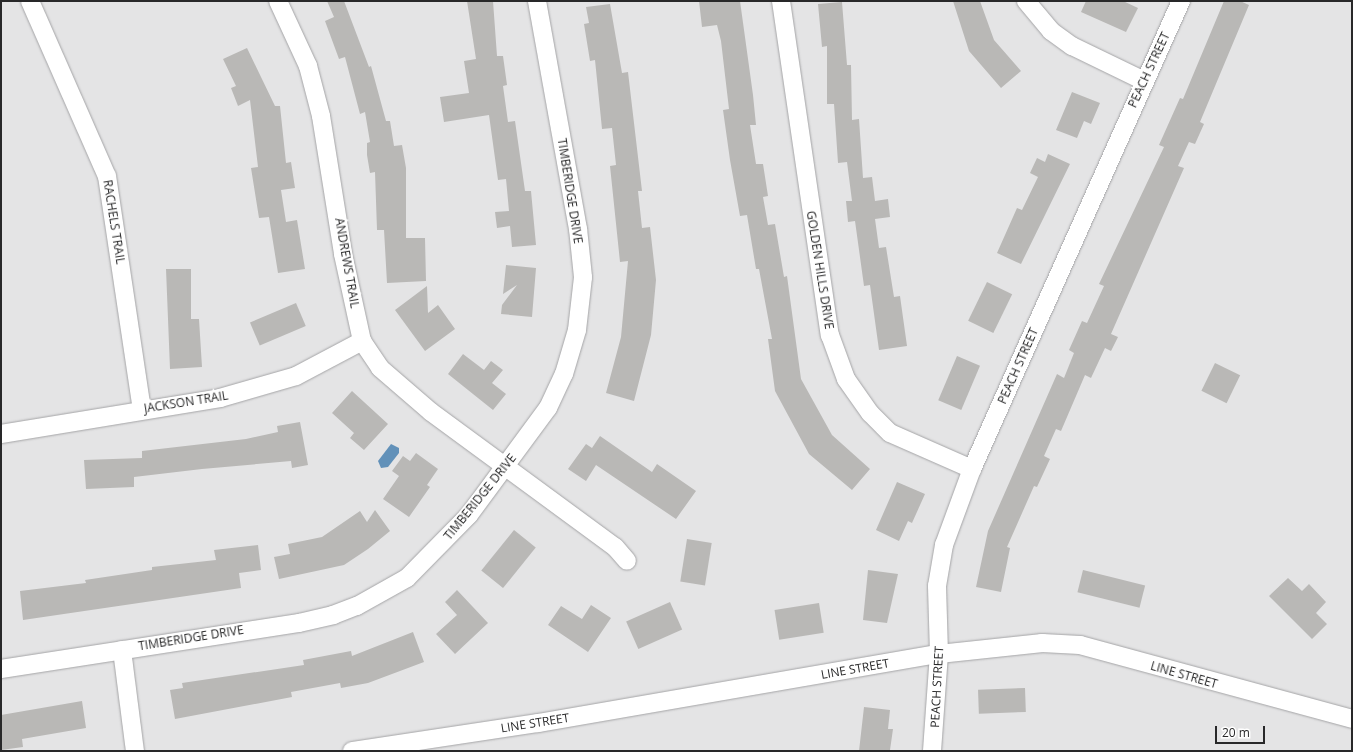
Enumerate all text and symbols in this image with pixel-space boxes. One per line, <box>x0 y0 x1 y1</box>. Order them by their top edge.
street label: PEACH STREET <box>1125 30 1173 110</box>
street label: TIMBERIDGE DRIVE <box>555 137 585 245</box>
street label: RACHELS TRAIL <box>100 179 128 265</box>
street label: GOLDEN HILLS DRIVE <box>804 210 836 330</box>
street label: ANDREWS TRAIL <box>332 217 362 309</box>
street label: PEACH STREET <box>995 326 1041 406</box>
street label: JACKSON TRAIL <box>143 388 229 416</box>
street label: TIMBERIDGE DRIVE <box>441 451 519 543</box>
street label: TIMBERIDGE DRIVE <box>137 623 245 653</box>
street label: PEACH STREET <box>928 646 946 728</box>
street label: LINE STREET <box>820 656 890 682</box>
street label: LINE STREET <box>1149 659 1219 691</box>
street label: LINE STREET <box>500 710 570 736</box>
scale bar <box>1217 718 1267 744</box>
text: 20 m <box>1222 724 1250 741</box>

